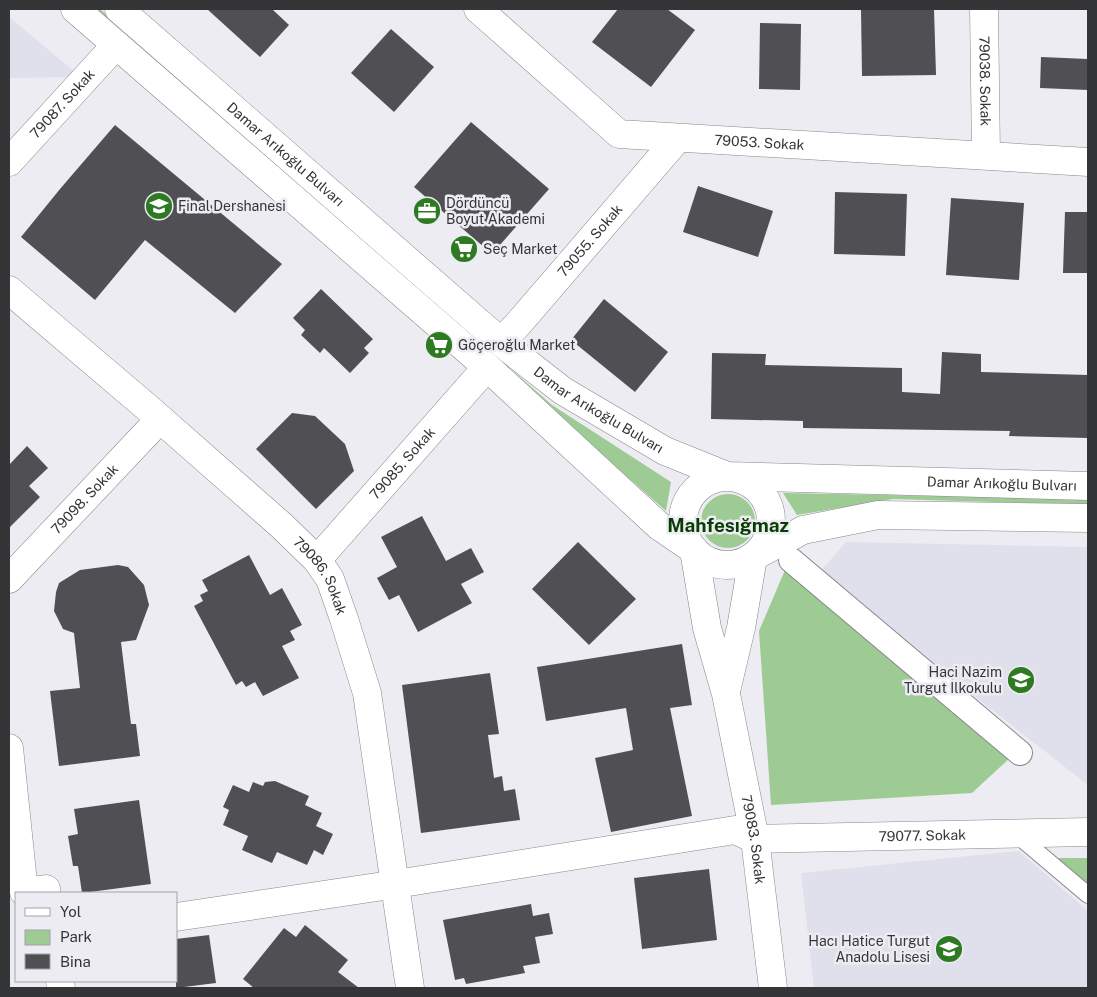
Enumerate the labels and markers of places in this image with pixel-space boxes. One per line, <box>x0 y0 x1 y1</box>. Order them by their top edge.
school or university icon: Final Dershanesi <box>144 191 174 221</box>
place label: Dördüncü Boyut Akademi <box>446 195 545 227</box>
office icon: Dördüncü Boyut Akademi <box>412 196 442 226</box>
place label: Final Dershanesi <box>178 198 286 214</box>
supermarket icon: Seç Market <box>449 234 479 264</box>
place label: Seç Market <box>483 241 557 257</box>
supermarket icon: Göçeroğlu Market <box>424 330 454 360</box>
place label: Göçeroğlu Market <box>458 337 575 353</box>
place label: Haci Nazim Turgut Ilkokulu <box>904 664 1002 696</box>
school or university icon: Haci Nazim Turgut Ilkokulu <box>1006 665 1036 695</box>
place label: Hacı Hatice Turgut Anadolu Lisesi <box>808 933 930 965</box>
school or university icon: Hacı Hatice Turgut Anadolu Lisesi <box>934 934 964 964</box>

